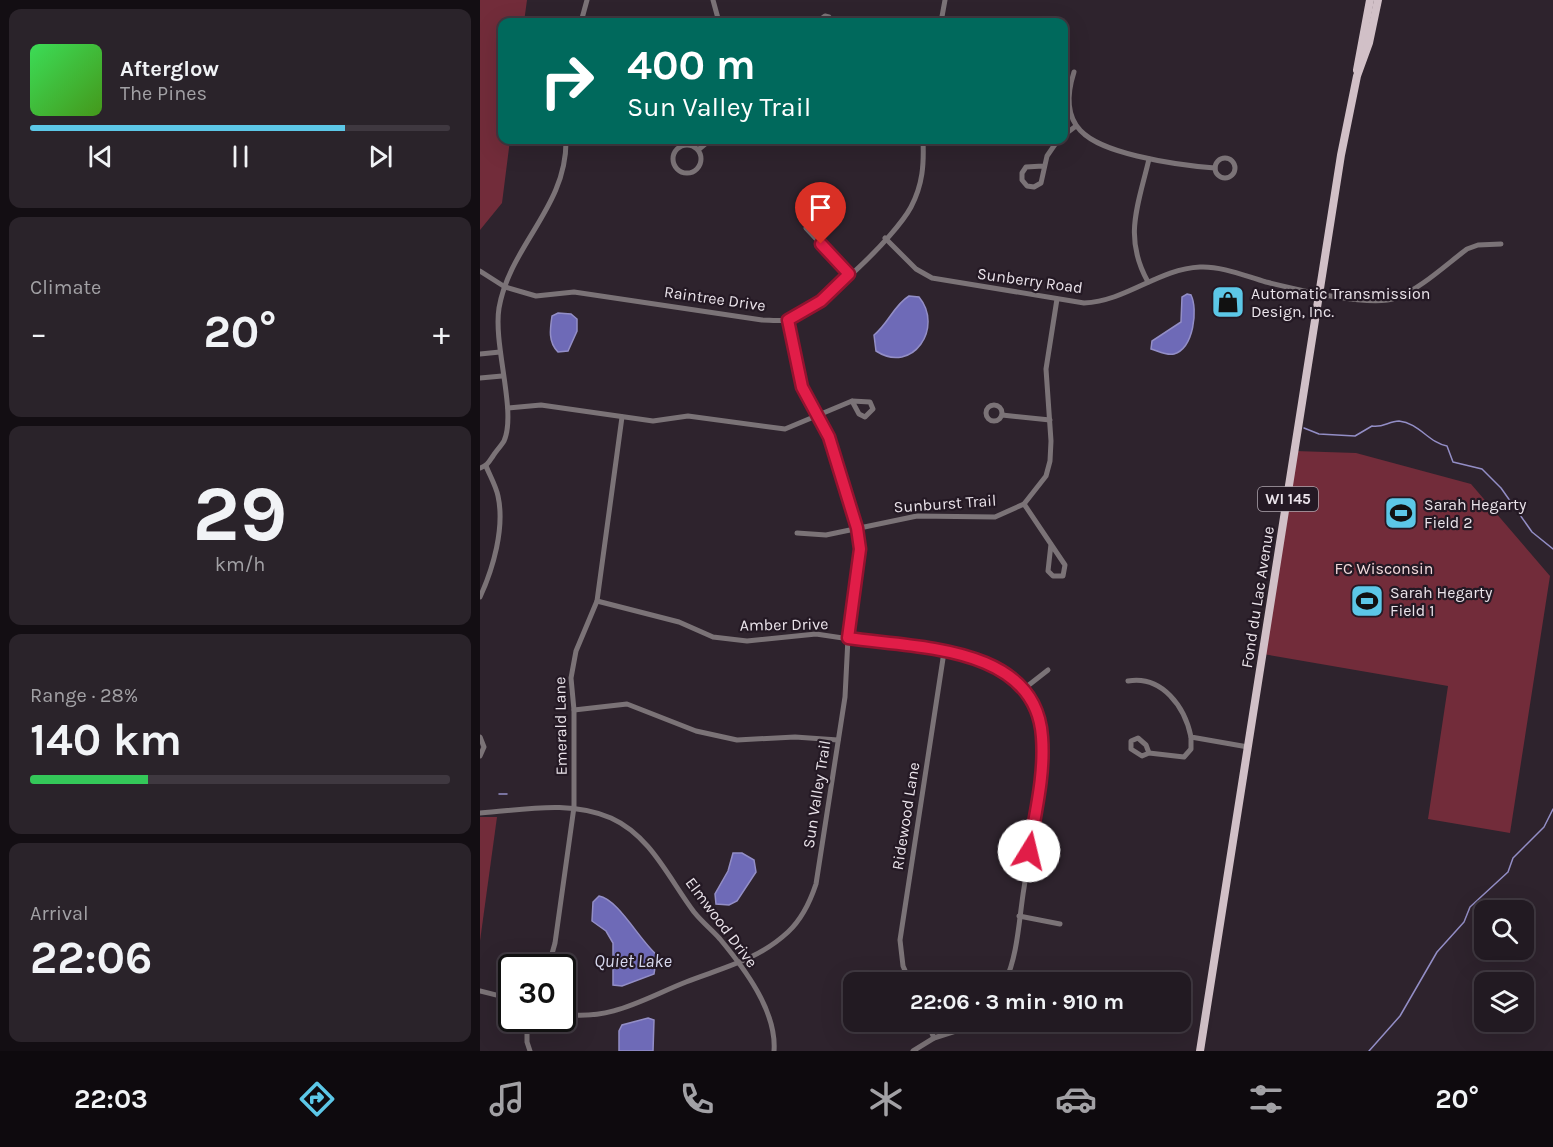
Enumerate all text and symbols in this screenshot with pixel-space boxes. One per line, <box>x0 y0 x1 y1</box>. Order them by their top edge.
text: 400 m <box>627 40 756 90</box>
icon: right <box>528 42 606 120</box>
text: Afterglow <box>120 56 219 82</box>
text: The Pines <box>120 82 207 105</box>
text: Sun Valley Trail <box>627 91 811 123</box>
icon: previous <box>84 140 117 173</box>
icon: pause <box>224 140 257 173</box>
icon: next <box>364 140 397 173</box>
pin <box>795 182 846 244</box>
icon: arrive <box>804 191 837 224</box>
street label: Sunberry Road <box>976 264 1084 297</box>
text: Climate <box>30 276 101 299</box>
street label: Raintree Drive <box>663 282 767 315</box>
shop icon: Automatic Transmission Design, Inc. <box>1210 284 1246 320</box>
place label: Automatic Transmission Design, Inc. <box>1251 284 1430 321</box>
text: 20° <box>203 306 277 358</box>
text: − <box>30 314 47 352</box>
text: + <box>433 314 450 352</box>
text: 29 <box>193 468 287 560</box>
road number: WI 145 <box>1258 487 1318 511</box>
street label: Sunburst Trail <box>893 490 997 517</box>
sports icon: Sarah Hegarty Field 2 <box>1383 495 1419 531</box>
place label: Sarah Hegarty Field 2 <box>1424 495 1527 532</box>
street label: Fond du Lac Avenue <box>1237 525 1278 669</box>
text: km/h <box>215 553 265 576</box>
park label: FC Wisconsin <box>1335 559 1433 578</box>
sports icon: Sarah Hegarty Field 1 <box>1349 583 1385 619</box>
place label: Sarah Hegarty Field 1 <box>1390 583 1493 620</box>
street label: Amber Drive <box>739 614 829 635</box>
street label: Emerald Lane <box>550 676 571 775</box>
text: Range · 28% <box>30 684 138 707</box>
text: 140 km <box>30 714 182 766</box>
street label: Sun Valley Trail <box>799 739 834 850</box>
street label: Ridewood Lane <box>888 761 923 871</box>
position arrow <box>997 819 1061 883</box>
street label: Elmwood Drive <box>681 873 762 971</box>
map controls <box>1474 900 1534 1032</box>
button: search <box>1474 900 1534 960</box>
text: Arrival <box>30 902 89 925</box>
text: 22:06 <box>30 932 152 984</box>
water label: Quiet Lake <box>594 950 672 972</box>
speed limit sign: 30 <box>498 954 576 1032</box>
button: layers <box>1474 972 1534 1032</box>
text: 22:06 · 3 min · 910 m <box>910 989 1124 1015</box>
icon: directions <box>296 1078 338 1120</box>
icon: music <box>486 1078 528 1120</box>
icon: phone <box>676 1078 718 1120</box>
icon: climate <box>865 1078 907 1120</box>
icon: car <box>1055 1078 1097 1120</box>
icon: filters <box>1245 1078 1287 1120</box>
text: 22:03 <box>74 1083 148 1115</box>
text: 20° <box>1435 1083 1479 1115</box>

